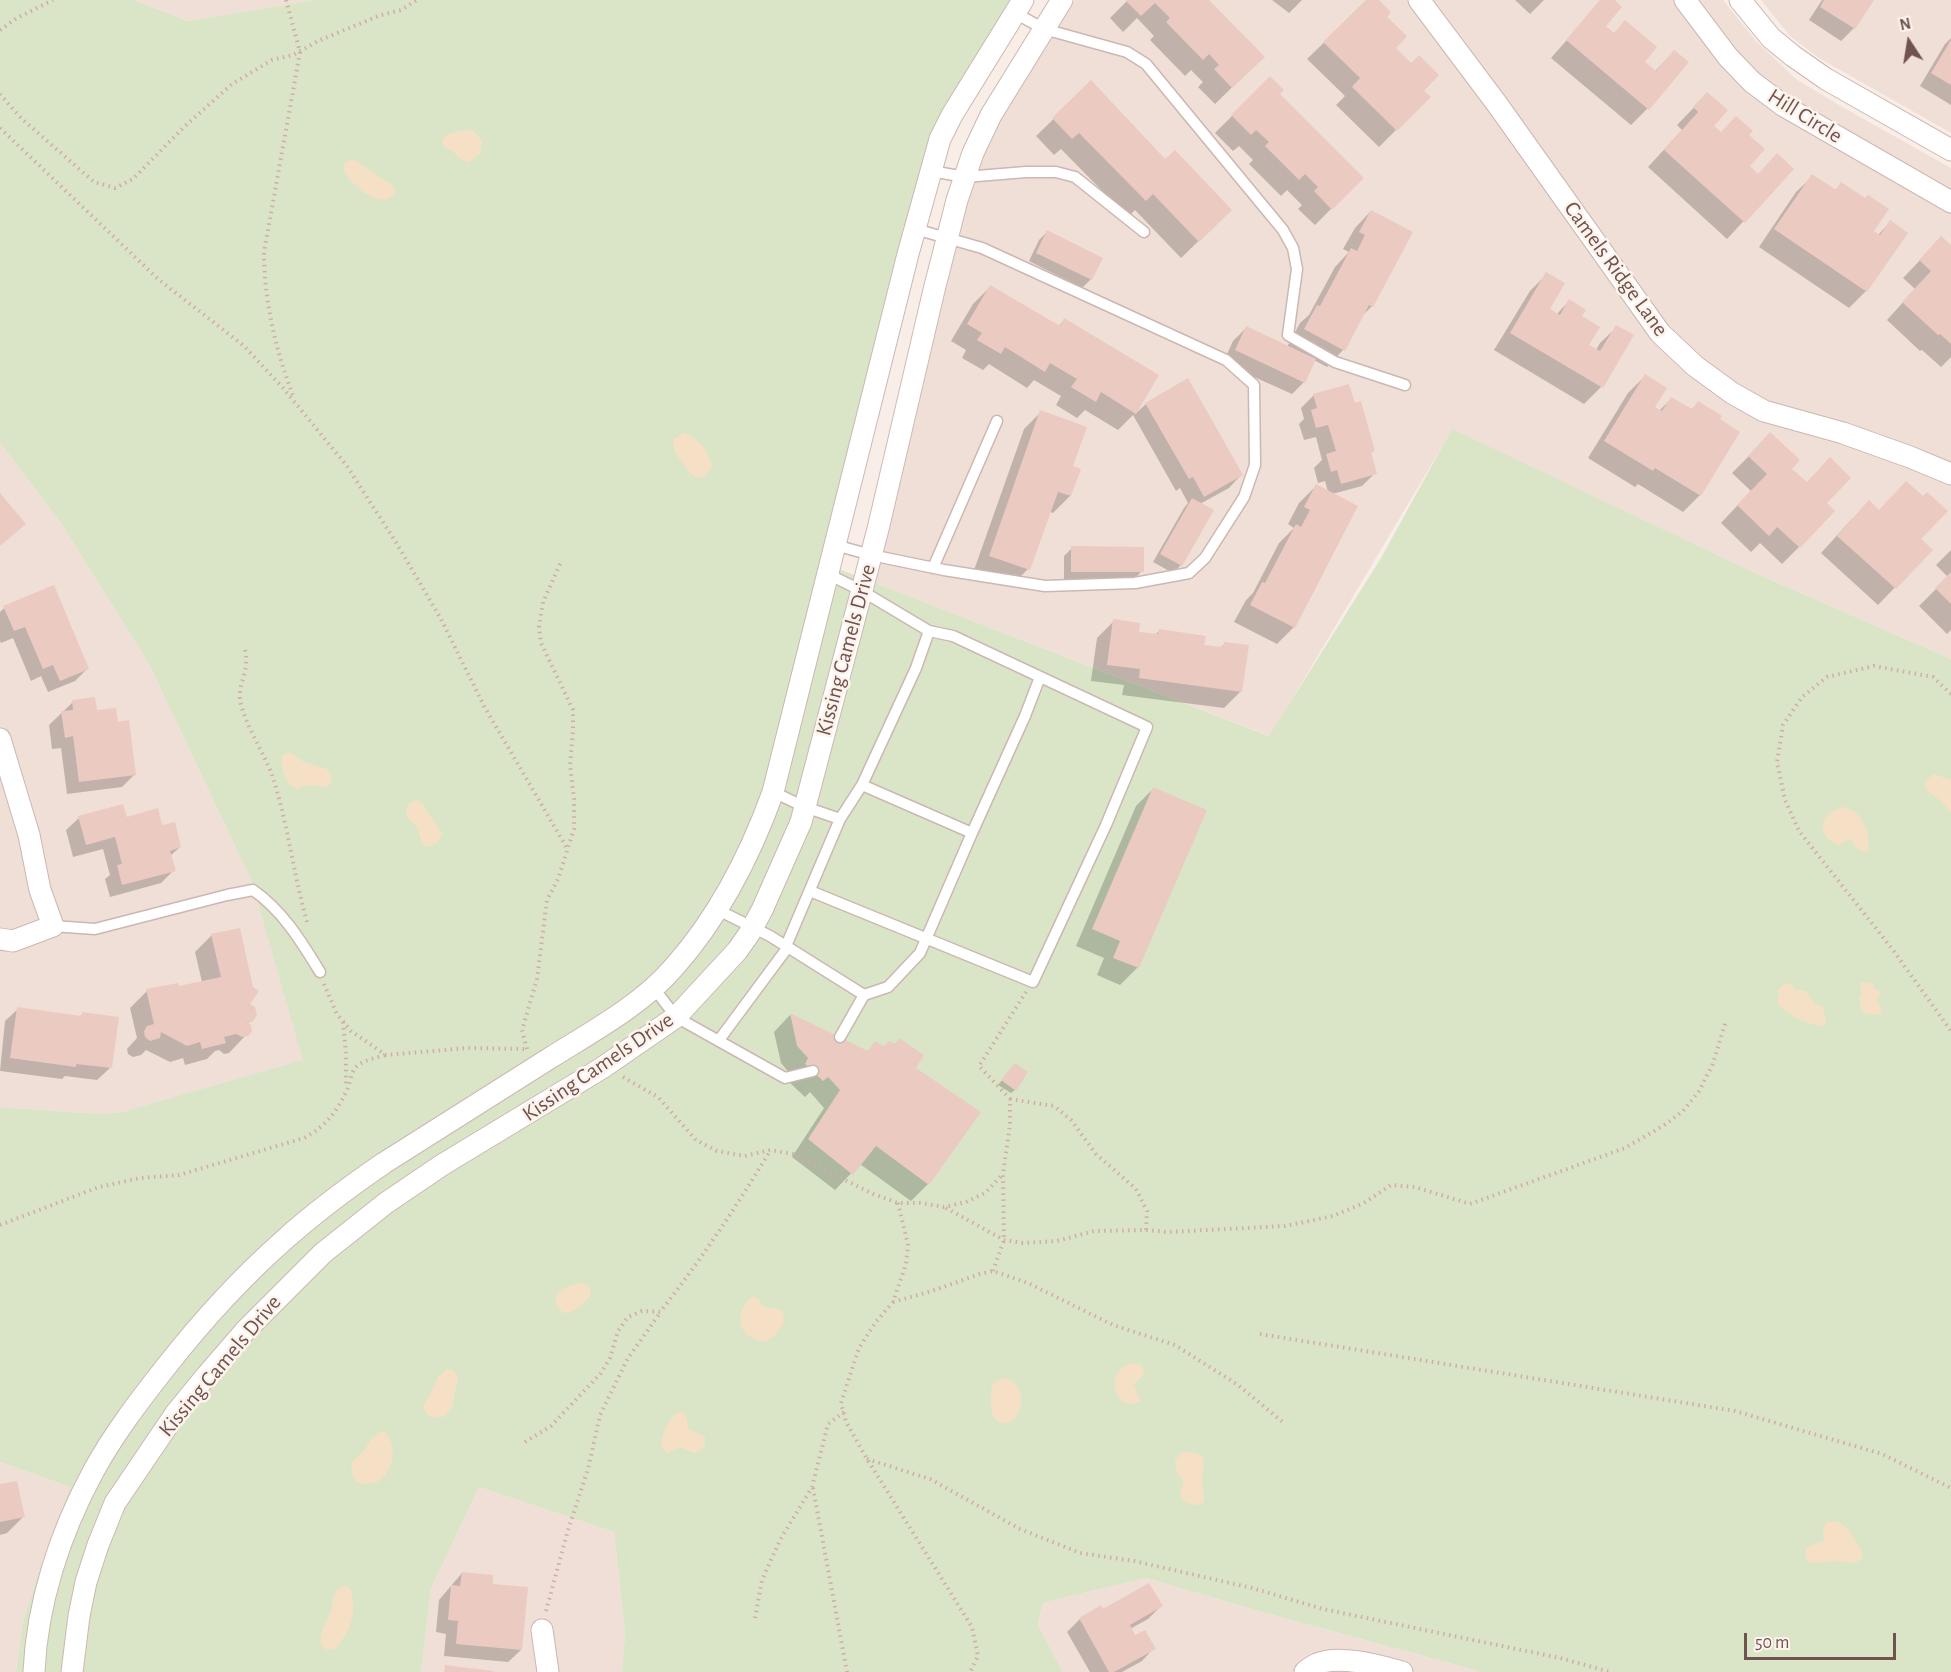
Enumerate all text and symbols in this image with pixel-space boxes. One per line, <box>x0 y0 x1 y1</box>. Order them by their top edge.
north arrow <box>1879 12 1939 72</box>
text: N <box>1898 15 1912 33</box>
street label: Hill Circle <box>1763 83 1847 149</box>
street label: Camels Ridge Lane <box>1558 196 1674 342</box>
street label: Kissing Camels Drive <box>810 561 882 739</box>
street label: Kissing Camels Drive <box>517 1007 679 1127</box>
street label: Kissing Camels Drive <box>153 1290 287 1442</box>
scale bar <box>1747 1621 1898 1659</box>
text: 50 m <box>1755 1634 1789 1652</box>

